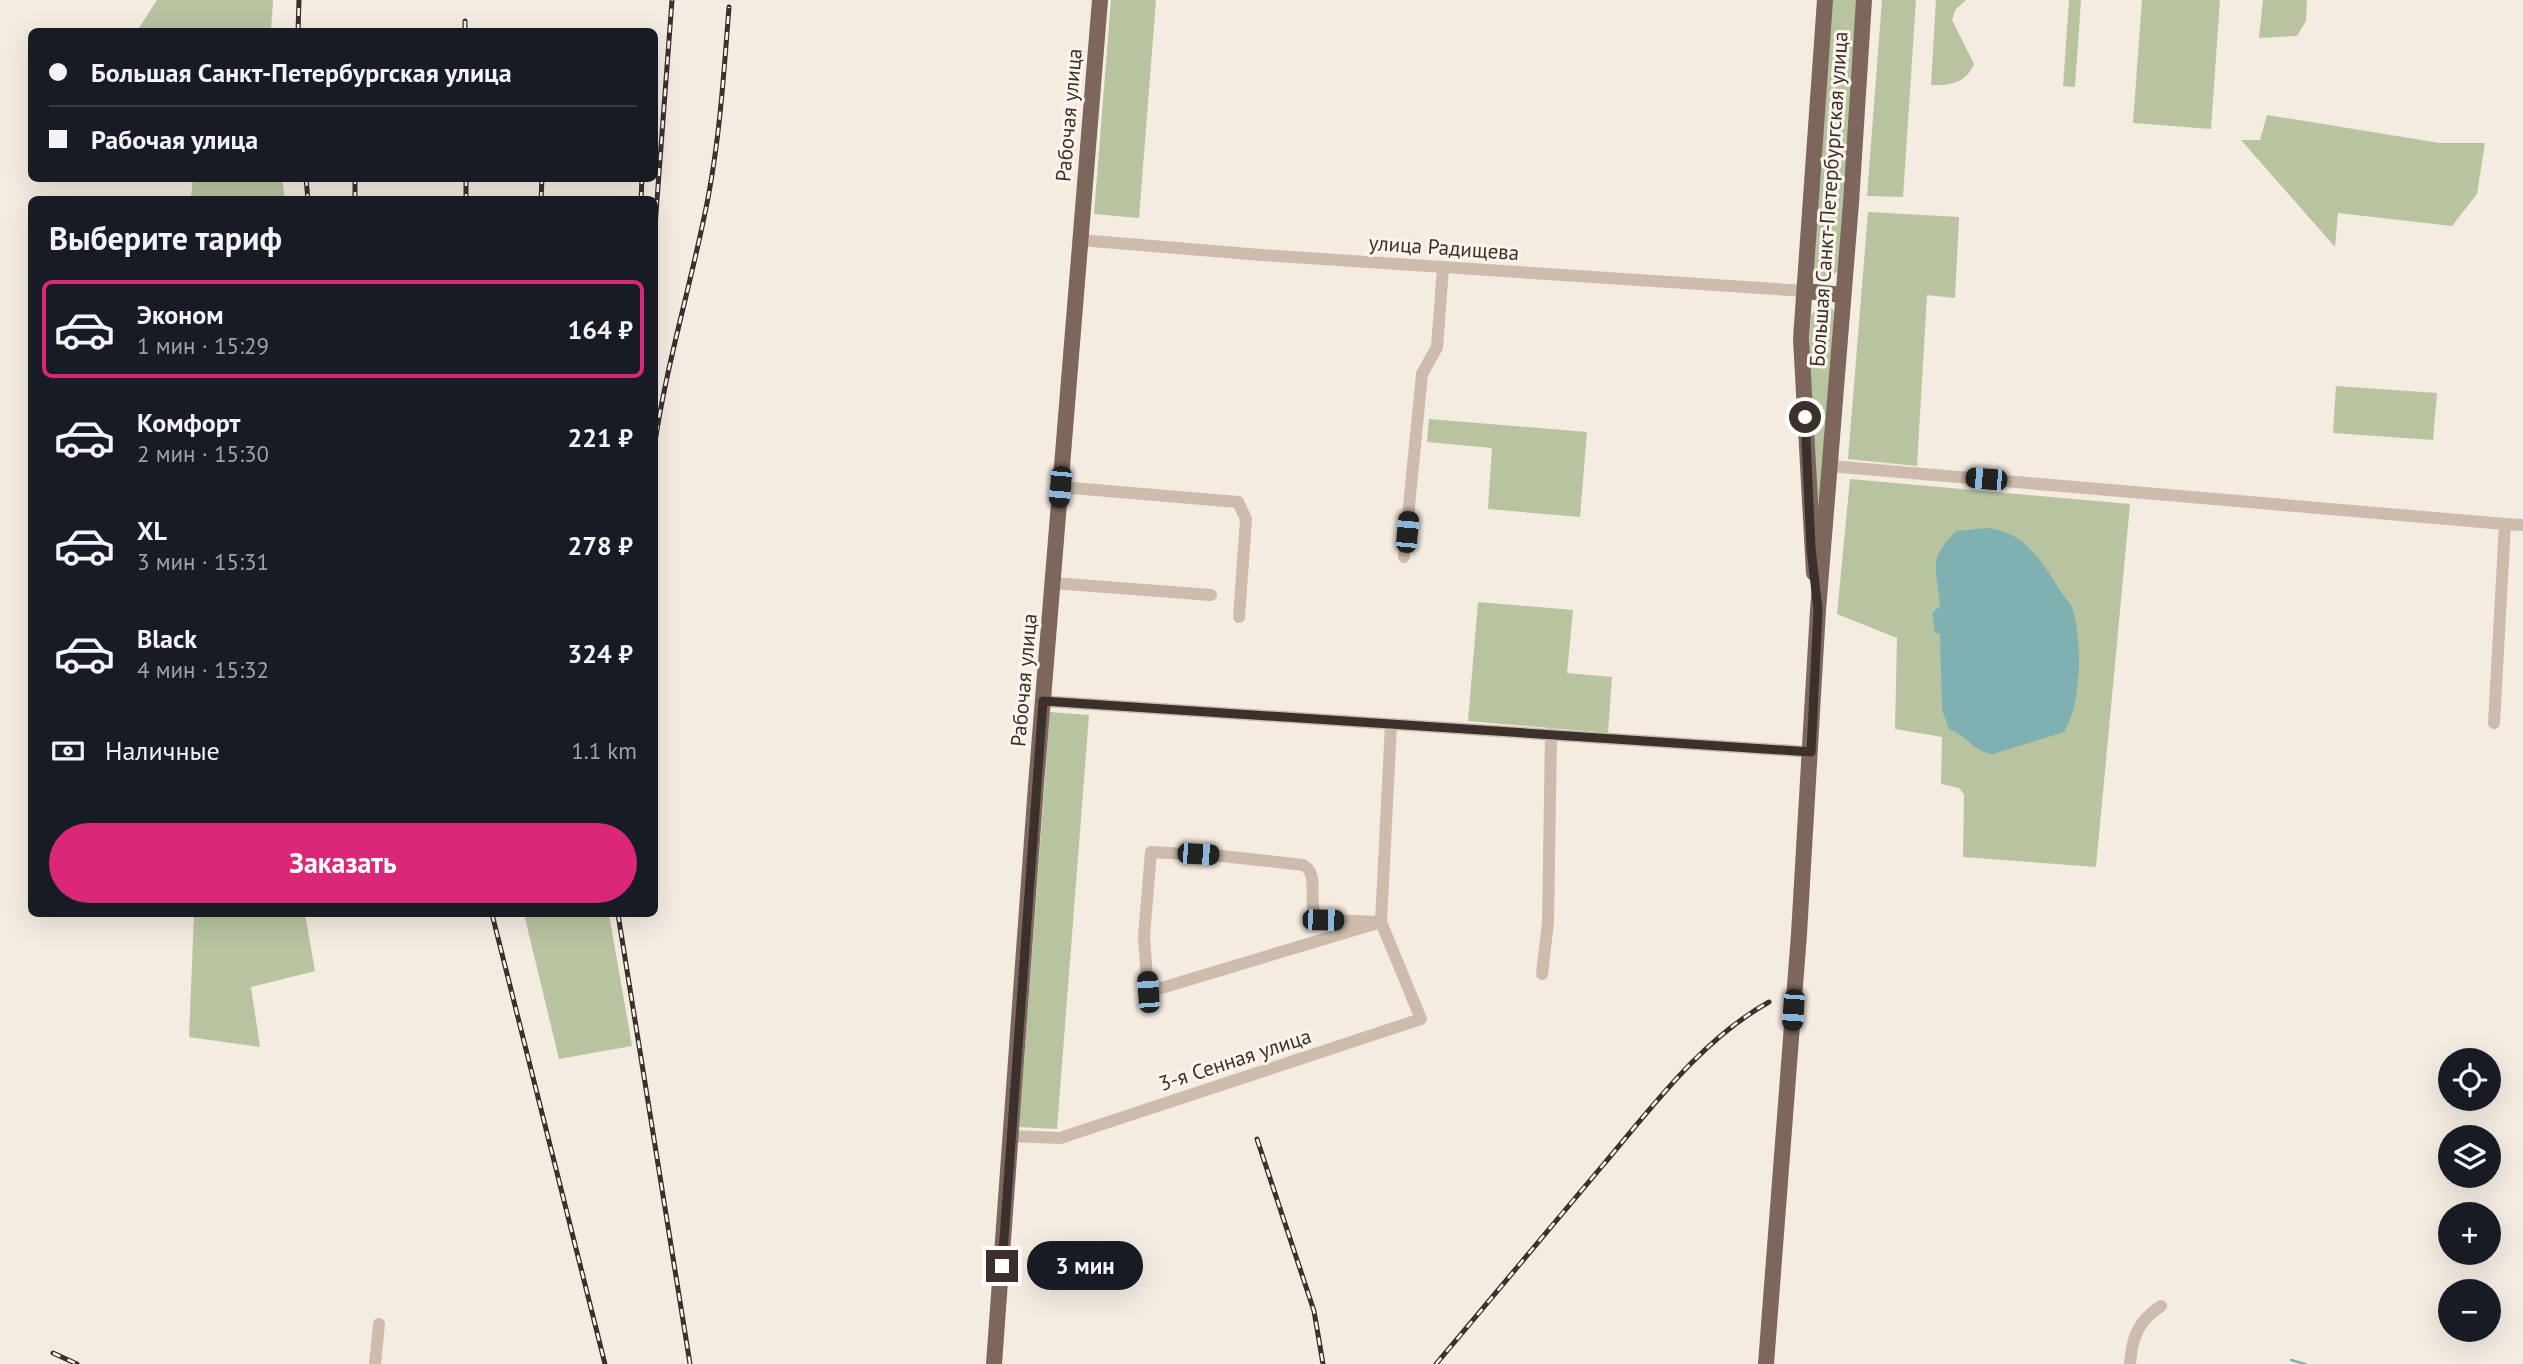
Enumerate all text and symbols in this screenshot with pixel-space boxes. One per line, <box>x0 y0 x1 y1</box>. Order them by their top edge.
street label: Большая Санкт-Петербургская улица <box>1803 30 1854 368</box>
street label: Рабочая улица <box>1049 47 1088 183</box>
text: Большая Санкт-Петербургская улица <box>91 56 512 89</box>
text: Рабочая улица <box>91 123 258 156</box>
text: Выберите тариф <box>49 217 282 259</box>
street label: улица Радищева <box>1368 229 1520 266</box>
icon: car <box>53 298 116 361</box>
text: Эконом <box>137 298 224 331</box>
text: 164 ₽ <box>567 313 633 346</box>
text: 1 мин · 15:29 <box>137 331 269 360</box>
route start <box>1789 401 1821 433</box>
icon: car <box>53 406 116 469</box>
text: Комфорт <box>137 406 240 439</box>
text: 221 ₽ <box>567 421 633 454</box>
text: 2 мин · 15:30 <box>137 439 269 468</box>
car <box>1048 465 1073 509</box>
car <box>1965 467 2008 491</box>
car <box>1395 510 1420 554</box>
icon: car <box>53 514 116 577</box>
text: XL <box>137 514 167 547</box>
text: 278 ₽ <box>567 529 633 562</box>
text: 3 мин · 15:31 <box>137 547 269 576</box>
street label: Рабочая улица <box>1004 612 1043 748</box>
icon: car <box>53 622 116 685</box>
text: Black <box>137 622 197 655</box>
text: 324 ₽ <box>567 637 633 670</box>
text: 4 мин · 15:32 <box>137 655 269 684</box>
icon: cash <box>49 732 87 770</box>
text: Наличные <box>105 734 220 767</box>
text: 1.1 km <box>571 736 637 765</box>
button: Заказать <box>49 823 637 903</box>
car <box>1177 842 1220 866</box>
car <box>1302 909 1345 931</box>
car <box>1137 970 1160 1014</box>
car <box>1782 988 1805 1032</box>
street label: 3-я Сенная улица <box>1155 1022 1314 1097</box>
map controls <box>2438 1048 2501 1342</box>
button: locate <box>2438 1048 2501 1111</box>
button: layers <box>2438 1125 2501 1188</box>
button: + <box>2438 1202 2501 1265</box>
callout: 3 мин <box>1026 1242 1142 1290</box>
route end <box>986 1250 1018 1282</box>
text: 3 мин <box>1055 1251 1115 1280</box>
button: − <box>2438 1279 2501 1342</box>

